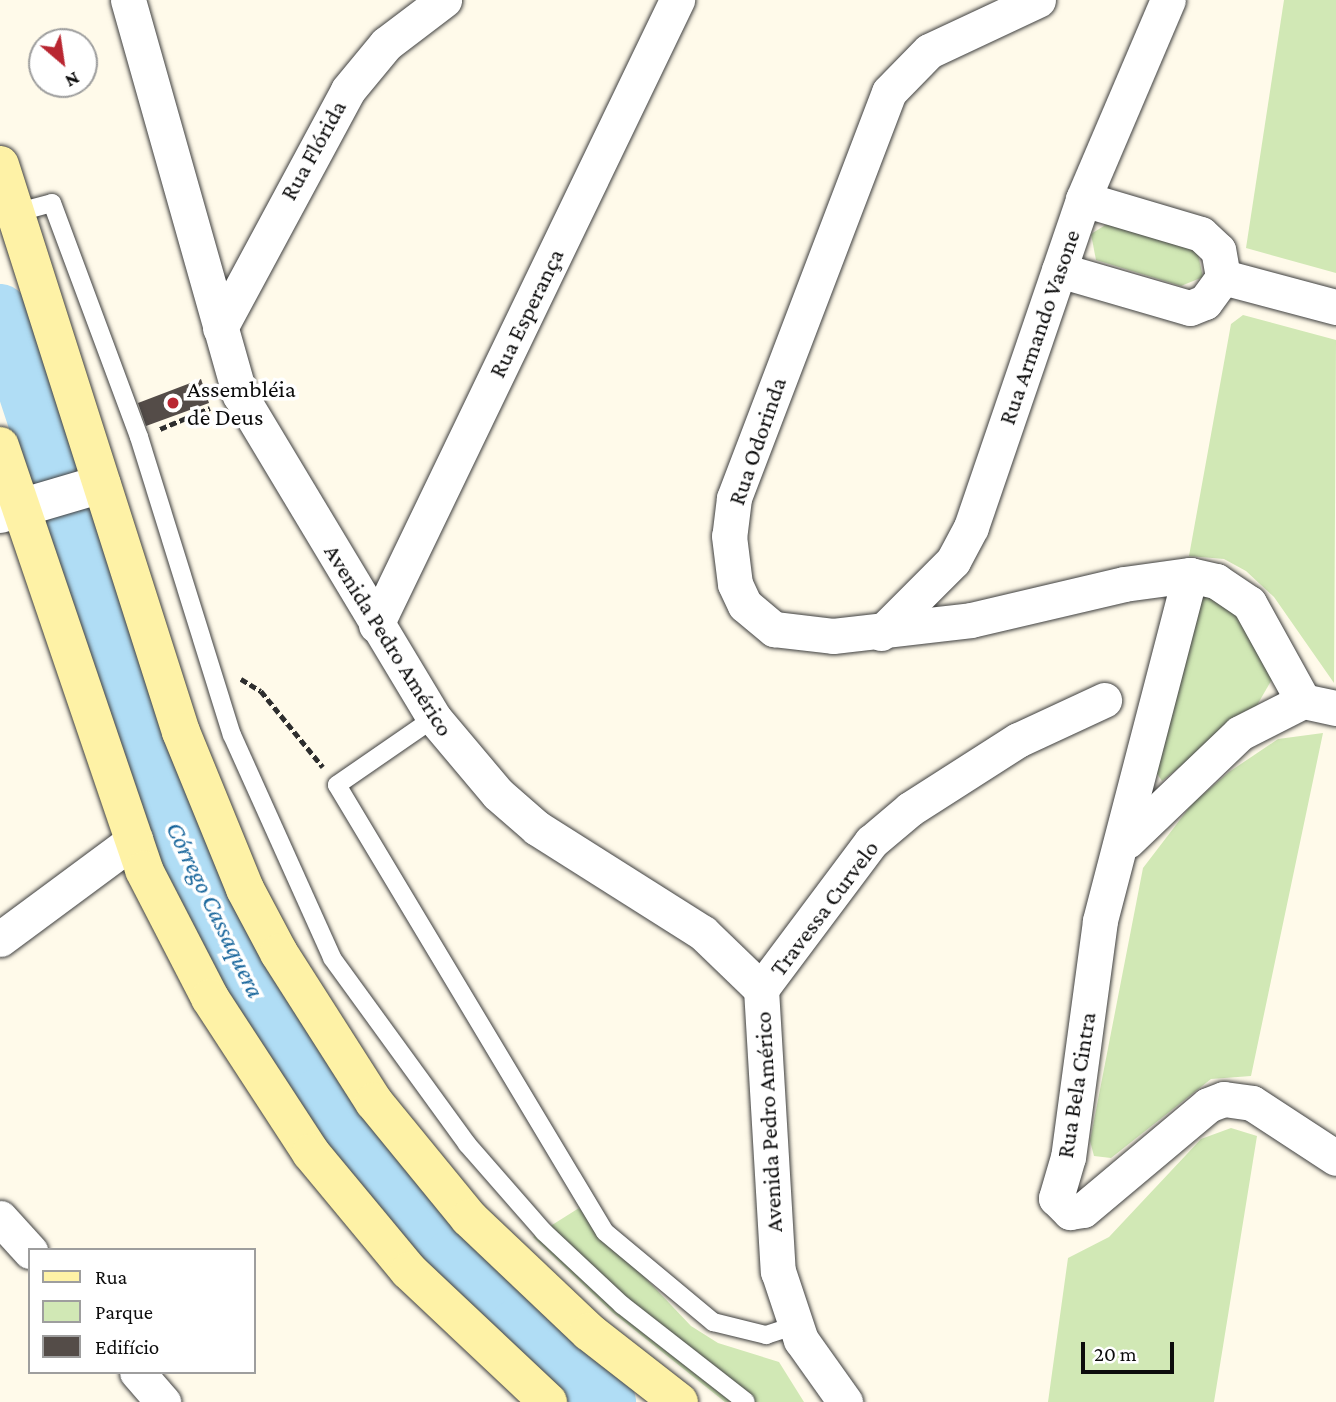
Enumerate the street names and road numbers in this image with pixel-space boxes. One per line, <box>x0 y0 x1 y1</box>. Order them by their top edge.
street label: Rua Flórida <box>274 95 352 205</box>
street label: Rua Armando Vasone <box>992 226 1086 428</box>
street label: Rua Esperança <box>482 244 570 382</box>
street label: Rua Odorinda <box>722 373 792 509</box>
street label: Avenida Pedro Américo <box>318 539 460 741</box>
street label: Travessa Curvelo <box>763 834 885 982</box>
street label: Rua Bela Cintra <box>1050 1010 1102 1160</box>
street label: Avenida Pedro Américo <box>748 1011 788 1233</box>

